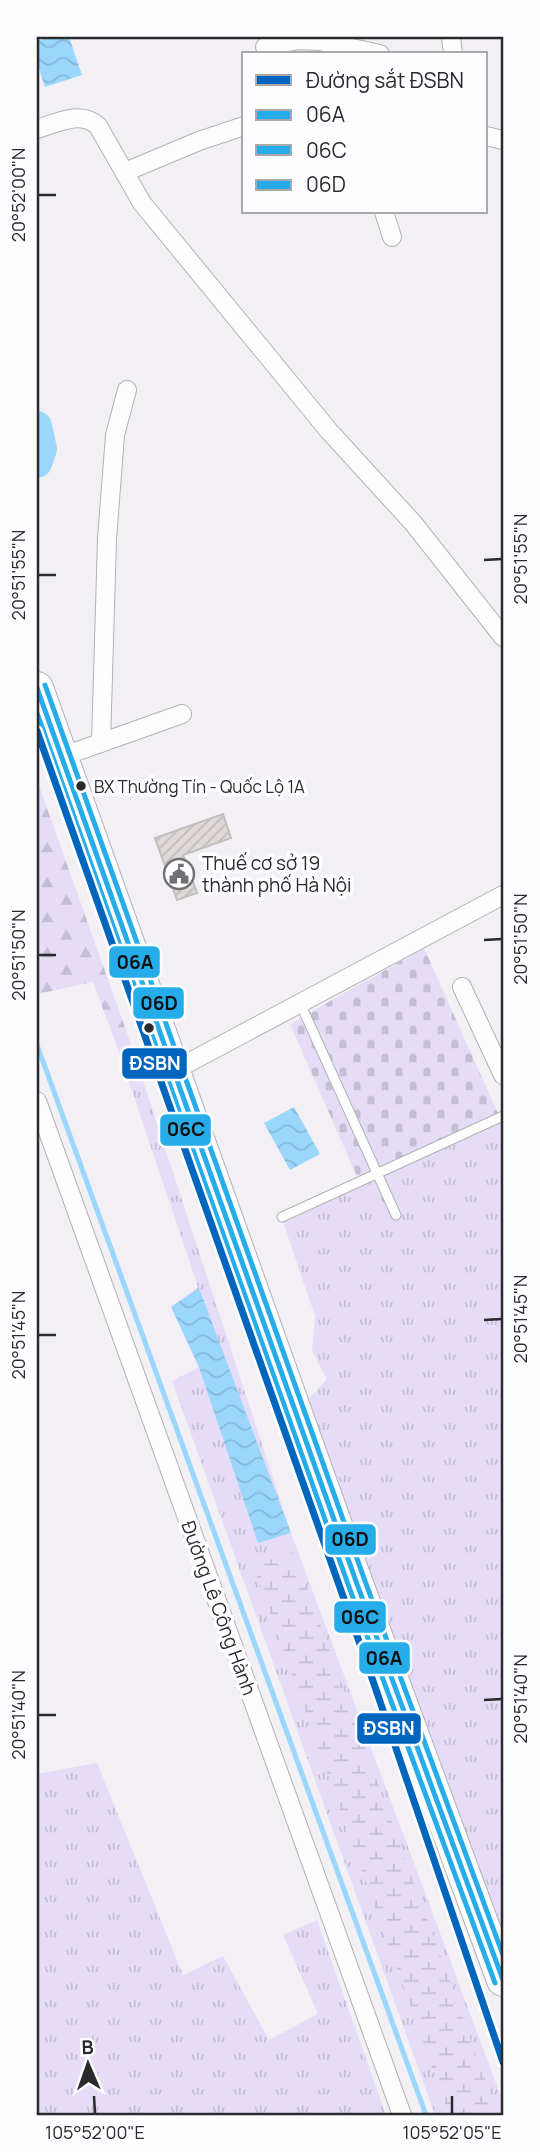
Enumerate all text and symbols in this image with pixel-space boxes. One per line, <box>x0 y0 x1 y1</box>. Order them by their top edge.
legend <box>242 52 488 214</box>
text: Đường sắt ĐSBN <box>306 66 464 94</box>
text: 06A <box>306 100 345 128</box>
text: 06C <box>306 136 347 164</box>
text: 20°52'00"N <box>6 148 30 242</box>
text: 06D <box>306 170 346 198</box>
text: 20°51'55"N <box>508 514 532 604</box>
text: 20°51'55"N <box>6 530 30 620</box>
place label: BX Thường Tín - Quốc Lộ 1A <box>94 775 305 798</box>
marker: BX Thường Tín - Quốc Lộ 1A <box>74 779 88 793</box>
place label: Thuế cơ sở 19 thành phố Hà Nội <box>202 850 351 898</box>
public building icon: Thuế cơ sở 19 thành phố Hà Nội <box>162 857 196 891</box>
text: 20°51'50"N <box>508 893 532 985</box>
text: 20°51'50"N <box>6 909 30 1001</box>
line badge: 06A <box>108 945 161 979</box>
text: 06A <box>116 949 154 975</box>
line badge: 06D <box>132 986 185 1020</box>
text: 06D <box>140 990 178 1016</box>
unlabelled marker <box>142 1021 156 1035</box>
line badge: ĐSBN <box>121 1047 188 1080</box>
text: ĐSBN <box>129 1050 181 1076</box>
line badge: 06C <box>159 1113 212 1147</box>
text: 06C <box>167 1116 205 1142</box>
text: 20°51'45"N <box>508 1275 532 1363</box>
text: 20°51'45"N <box>6 1291 30 1379</box>
street label: Đường Lê Công Hành <box>175 1517 263 1699</box>
line badge: 06D <box>324 1523 377 1556</box>
text: 06D <box>331 1526 369 1552</box>
line badge: 06C <box>333 1600 387 1634</box>
text: 06C <box>341 1604 379 1630</box>
line badge: 06A <box>358 1641 411 1675</box>
text: 06A <box>365 1645 403 1671</box>
text: 20°51'40"N <box>508 1654 532 1744</box>
text: 20°51'40"N <box>6 1670 30 1760</box>
line badge: ĐSBN <box>356 1712 422 1745</box>
text: ĐSBN <box>363 1715 415 1741</box>
north arrow <box>52 2030 122 2100</box>
text: B <box>81 2034 94 2060</box>
text: 105°52'00"E <box>45 2120 145 2144</box>
text: 105°52'05"E <box>402 2120 502 2144</box>

